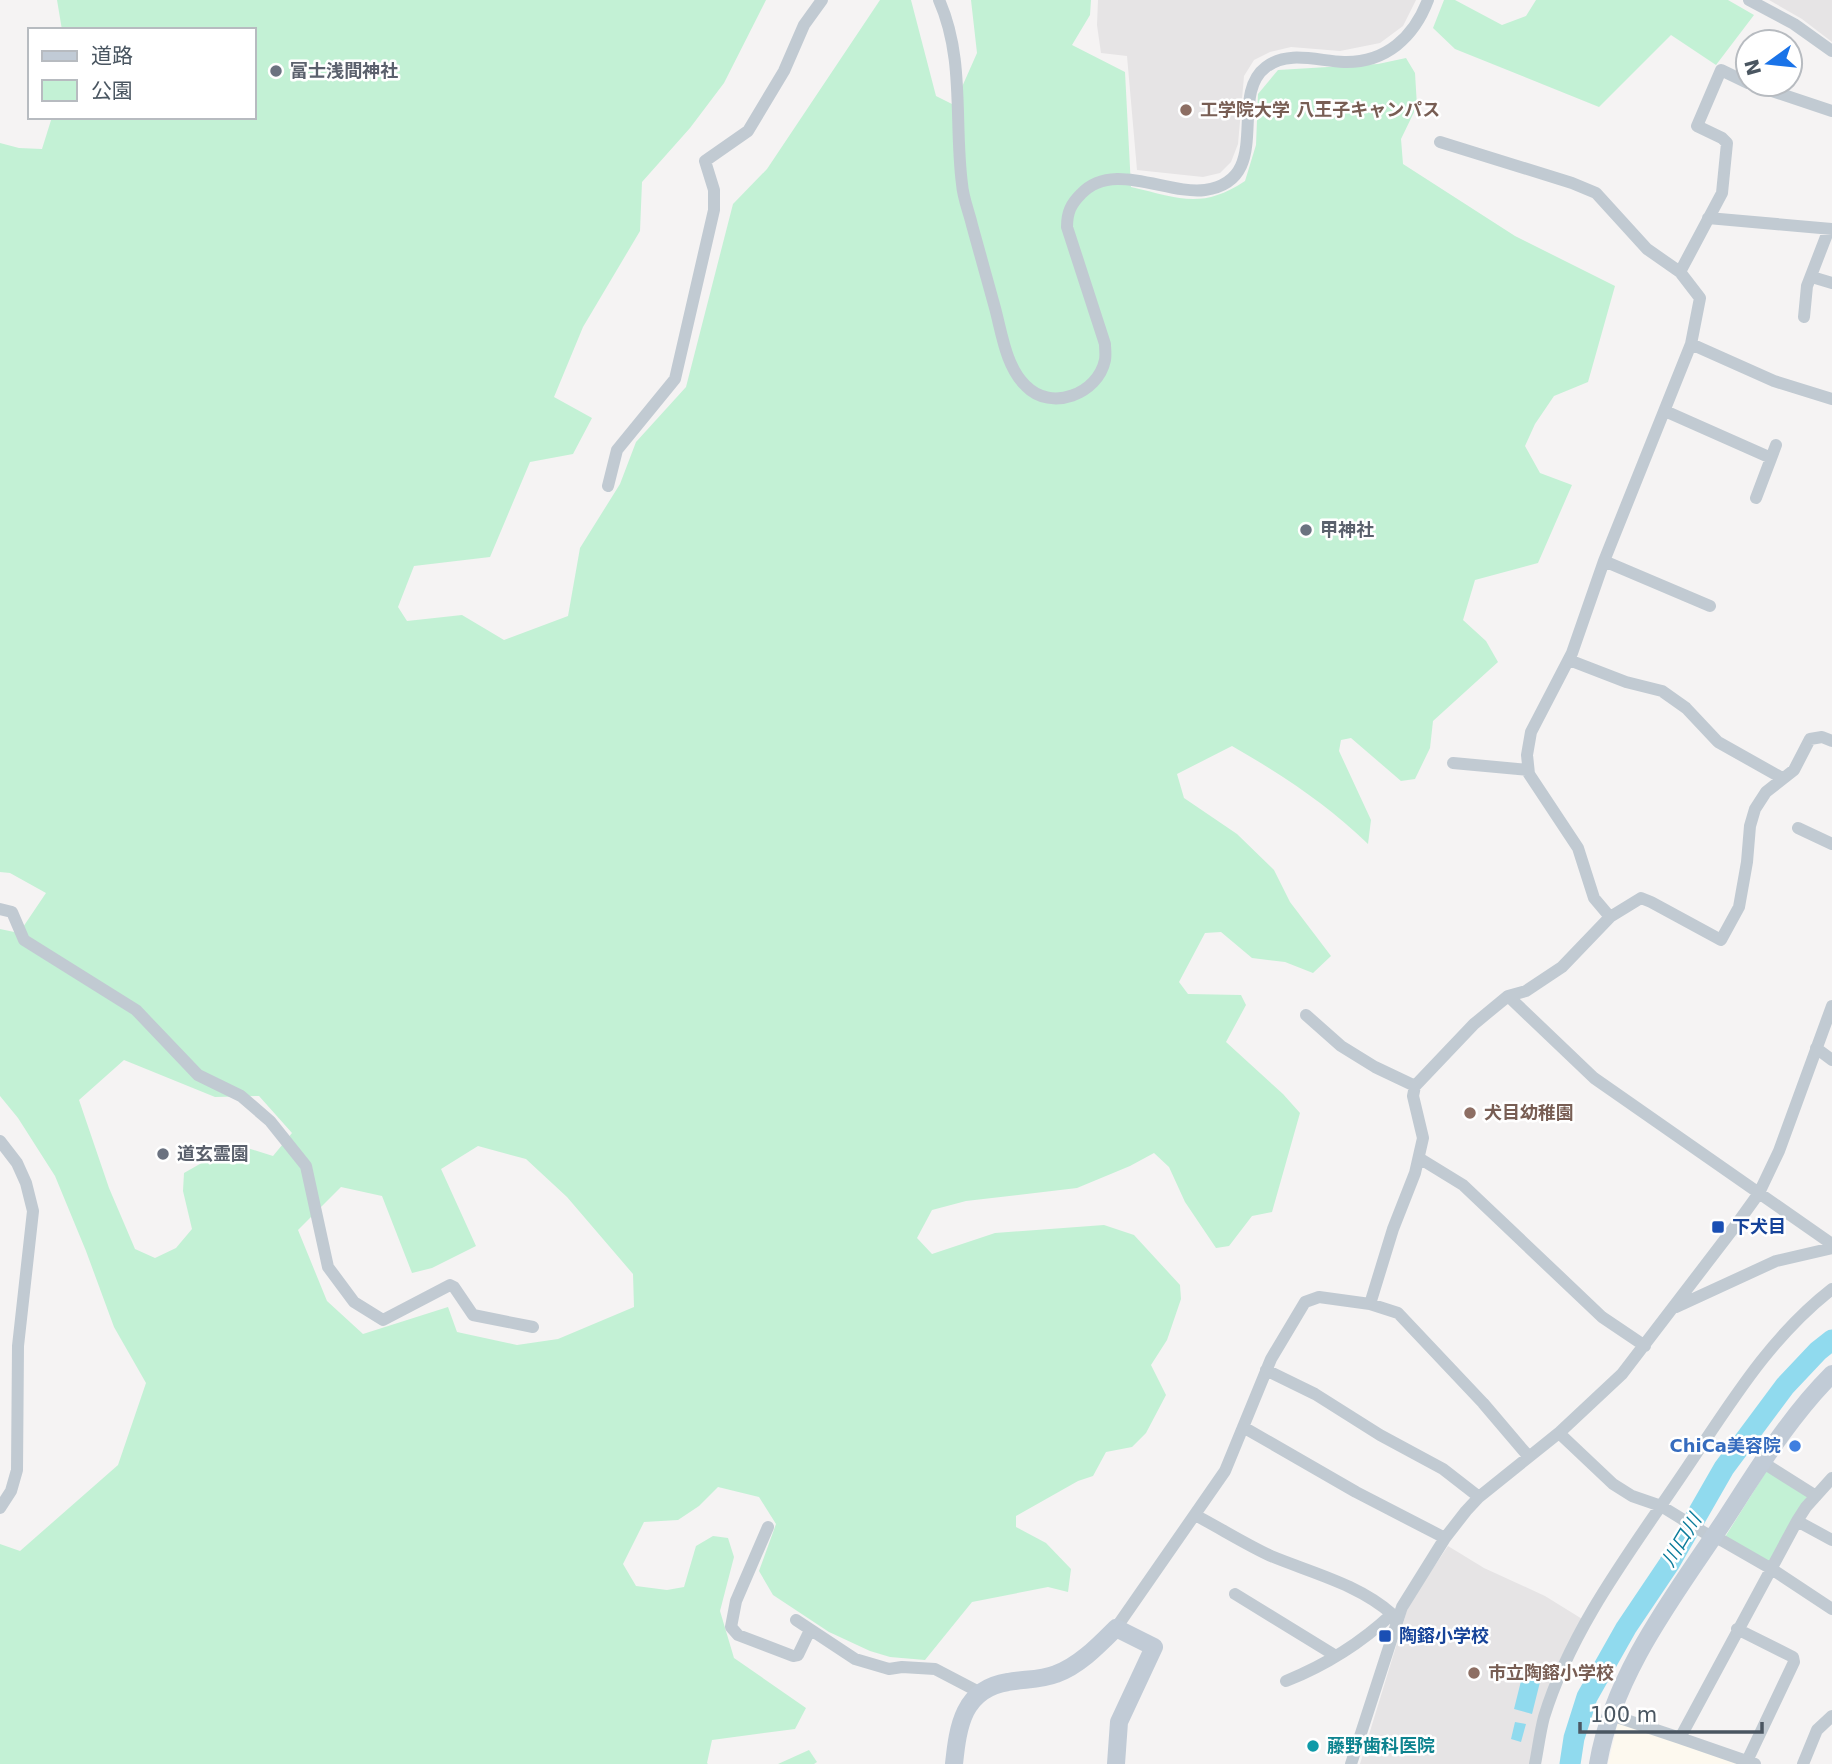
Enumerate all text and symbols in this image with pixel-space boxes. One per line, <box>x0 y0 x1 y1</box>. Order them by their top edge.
legend <box>28 28 256 119</box>
north arrow <box>1734 28 1804 98</box>
text: 道路 <box>91 44 133 68</box>
text: N <box>1740 57 1765 78</box>
place label: 富士浅間神社 <box>290 60 398 81</box>
marker: 富士浅間神社 <box>268 63 284 79</box>
text: 公園 <box>91 79 133 103</box>
place label: 工学院大学 八王子キャンパス <box>1200 99 1440 120</box>
marker: 工学院大学 八王子キャンパス <box>1178 102 1194 118</box>
place label: 甲神社 <box>1320 519 1374 540</box>
marker: 甲神社 <box>1298 522 1314 538</box>
place label: 犬目幼稚園 <box>1484 1102 1574 1123</box>
marker: 犬目幼稚園 <box>1462 1105 1478 1121</box>
place label: 道玄霊園 <box>177 1143 249 1164</box>
marker: 道玄霊園 <box>155 1146 171 1162</box>
place label: 下犬目 <box>1732 1216 1786 1237</box>
marker: 下犬目 <box>1710 1219 1726 1235</box>
place label: ChiCa美容院 <box>1669 1435 1781 1456</box>
marker: ChiCa美容院 <box>1787 1438 1803 1454</box>
water label: 川口川 <box>1657 1508 1706 1570</box>
place label: 陶鎔小学校 <box>1399 1625 1489 1646</box>
marker: 陶鎔小学校 <box>1377 1628 1393 1644</box>
place label: 市立陶鎔小学校 <box>1488 1662 1614 1683</box>
marker: 市立陶鎔小学校 <box>1466 1665 1482 1681</box>
scale bar <box>1580 1690 1762 1734</box>
text: 100 m <box>1590 1703 1657 1727</box>
place label: 藤野歯科医院 <box>1327 1735 1435 1756</box>
marker: 藤野歯科医院 <box>1305 1738 1321 1754</box>

